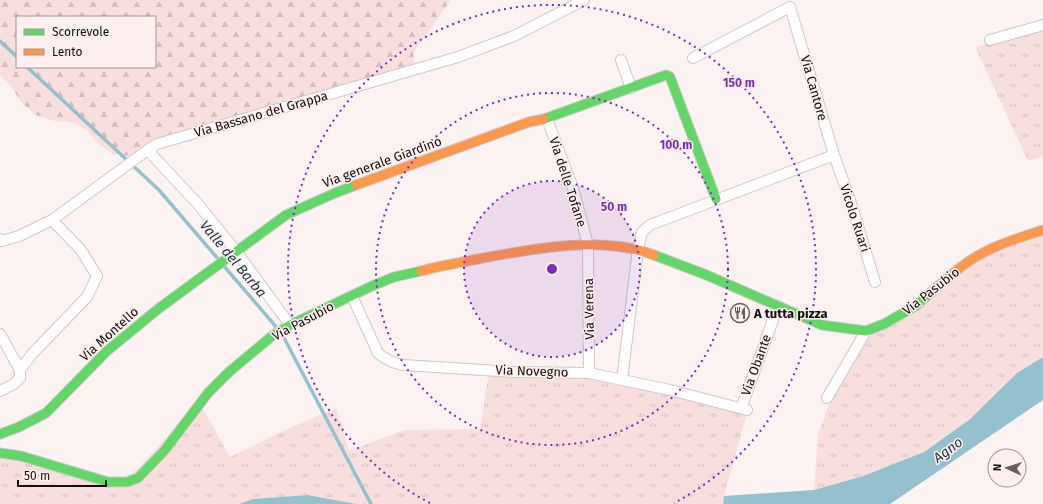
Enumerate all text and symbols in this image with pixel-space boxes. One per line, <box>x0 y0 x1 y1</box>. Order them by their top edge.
legend <box>16 16 156 68</box>
text: Scorrevole <box>52 25 109 39</box>
text: Lento <box>52 45 82 59</box>
street label: Via Cantore <box>798 54 830 122</box>
text: 150 m <box>723 76 755 90</box>
street label: Via Bassano del Grappa <box>193 88 329 140</box>
street label: Via generale Giardino <box>320 133 444 191</box>
street label: Via delle Tofane <box>546 135 590 229</box>
text: 100 m <box>660 138 692 152</box>
street label: Vicolo Ruari <box>837 182 873 254</box>
text: 50 m <box>601 200 627 214</box>
water label: Valle del Barba <box>196 217 270 301</box>
centre of rings <box>545 262 559 276</box>
street label: Via Pasubio <box>900 264 962 318</box>
street label: Via Verena <box>581 278 597 340</box>
street label: Via Pasubio <box>270 298 336 344</box>
restaurant icon: A tutta pizza <box>729 302 751 324</box>
street label: Via Montello <box>77 304 141 364</box>
place label: A tutta pizza <box>753 306 828 321</box>
street label: Via Obante <box>738 332 774 398</box>
street label: Via Novegno <box>495 362 569 380</box>
water label: Agno <box>929 433 966 467</box>
north arrow <box>987 448 1027 488</box>
scale bar <box>18 462 106 488</box>
text: N <box>991 464 1004 471</box>
text: 50 m <box>24 469 50 483</box>

